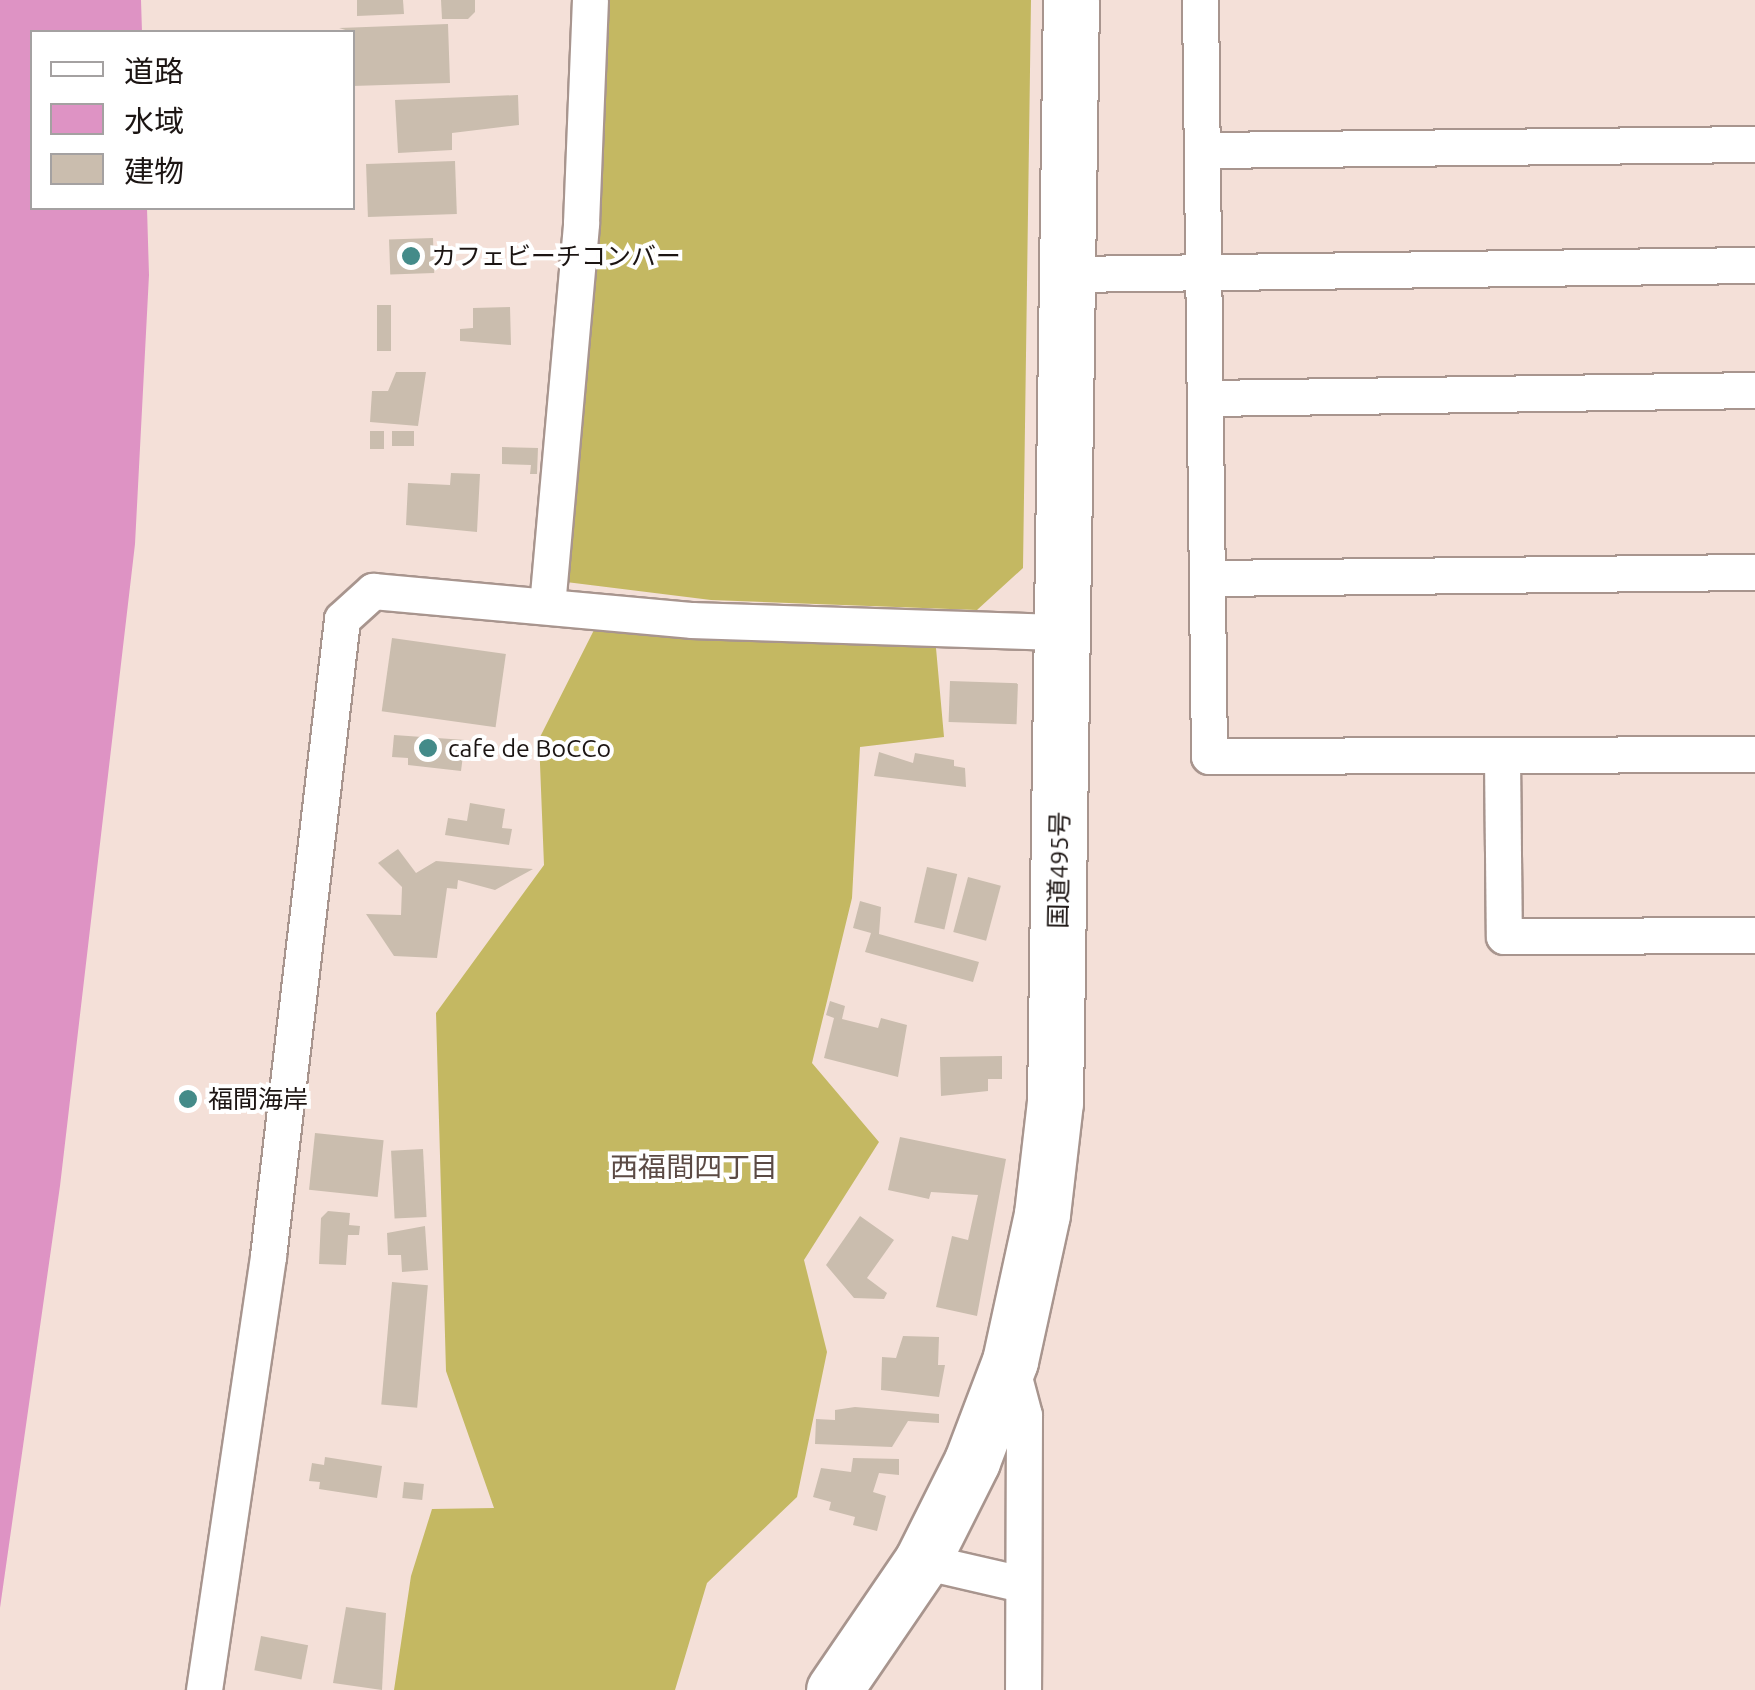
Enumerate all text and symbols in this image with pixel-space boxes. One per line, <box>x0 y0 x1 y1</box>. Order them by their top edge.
legend <box>30 30 355 210</box>
text: 道路 <box>124 54 184 88</box>
text: 水域 <box>124 104 184 138</box>
text: 建物 <box>124 154 184 188</box>
place label: カフェビーチコンバー <box>431 241 681 271</box>
marker: カフェビーチコンバー <box>400 245 422 267</box>
place label: cafe de BoCCo <box>448 733 611 763</box>
marker: cafe de BoCCo <box>417 737 439 759</box>
street label: 国道495号 <box>1043 811 1075 929</box>
place label: 福間海岸 <box>208 1084 308 1114</box>
marker: 福間海岸 <box>177 1088 199 1110</box>
district label: 西福間四丁目 <box>610 1150 778 1184</box>

